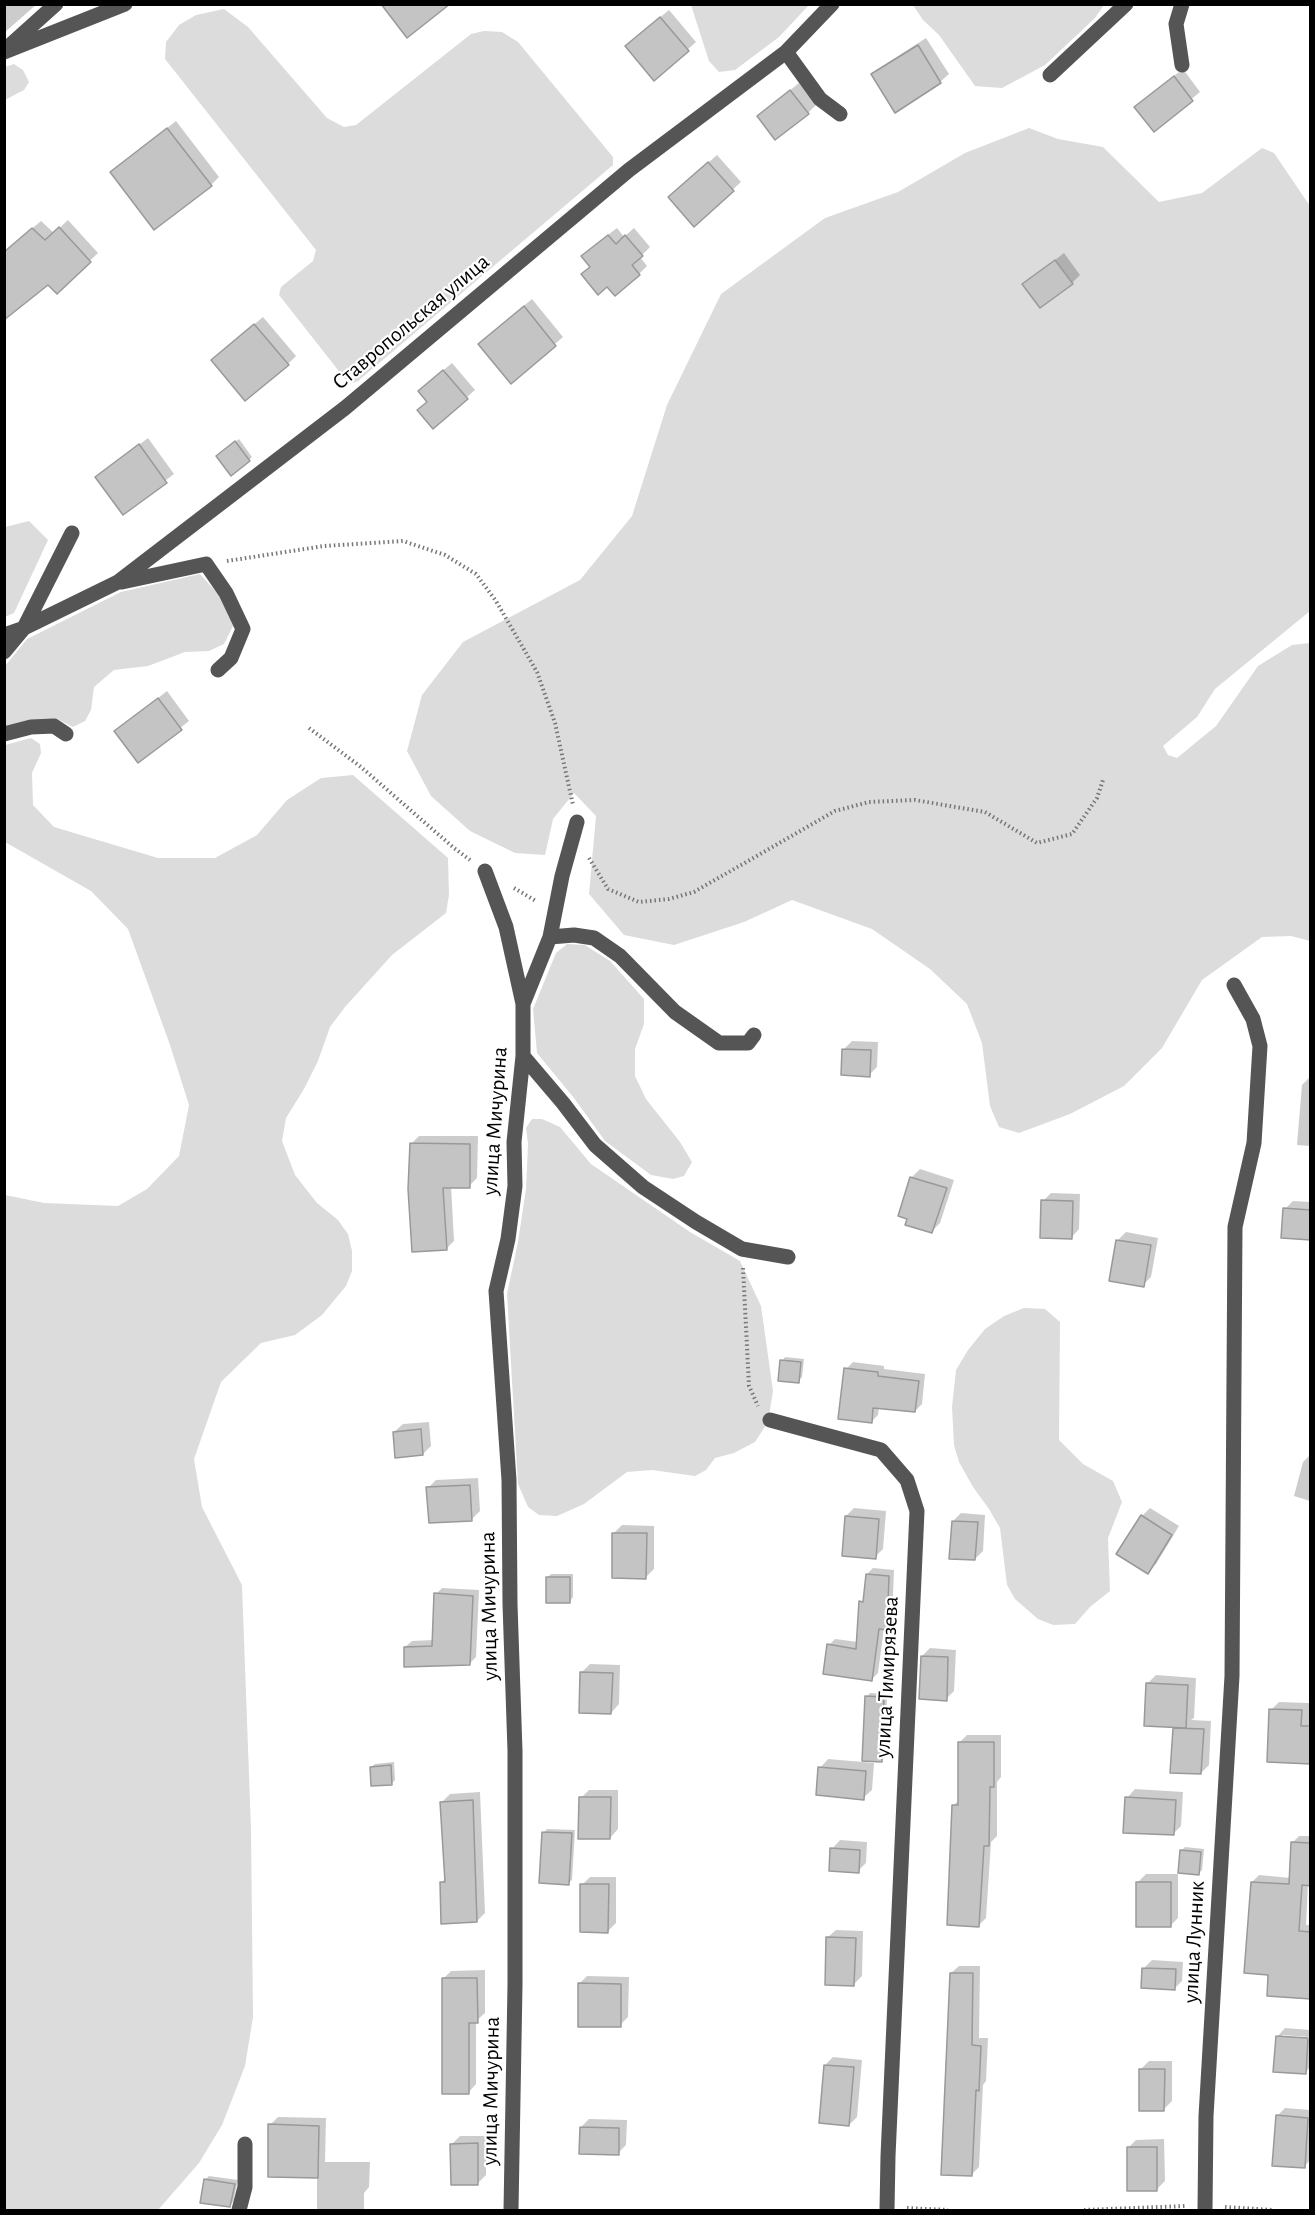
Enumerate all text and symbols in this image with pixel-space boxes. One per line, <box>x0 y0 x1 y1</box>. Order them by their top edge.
street label: Ставропольская улица <box>327 249 495 395</box>
street label: улица Мичурина <box>477 1046 513 1196</box>
street label: улица Мичурина <box>475 1531 503 1681</box>
street label: улица Тимирязева <box>870 1596 904 1758</box>
street label: улица Лунник <box>1178 1880 1210 2004</box>
street label: улица Мичурина <box>477 2016 505 2166</box>

